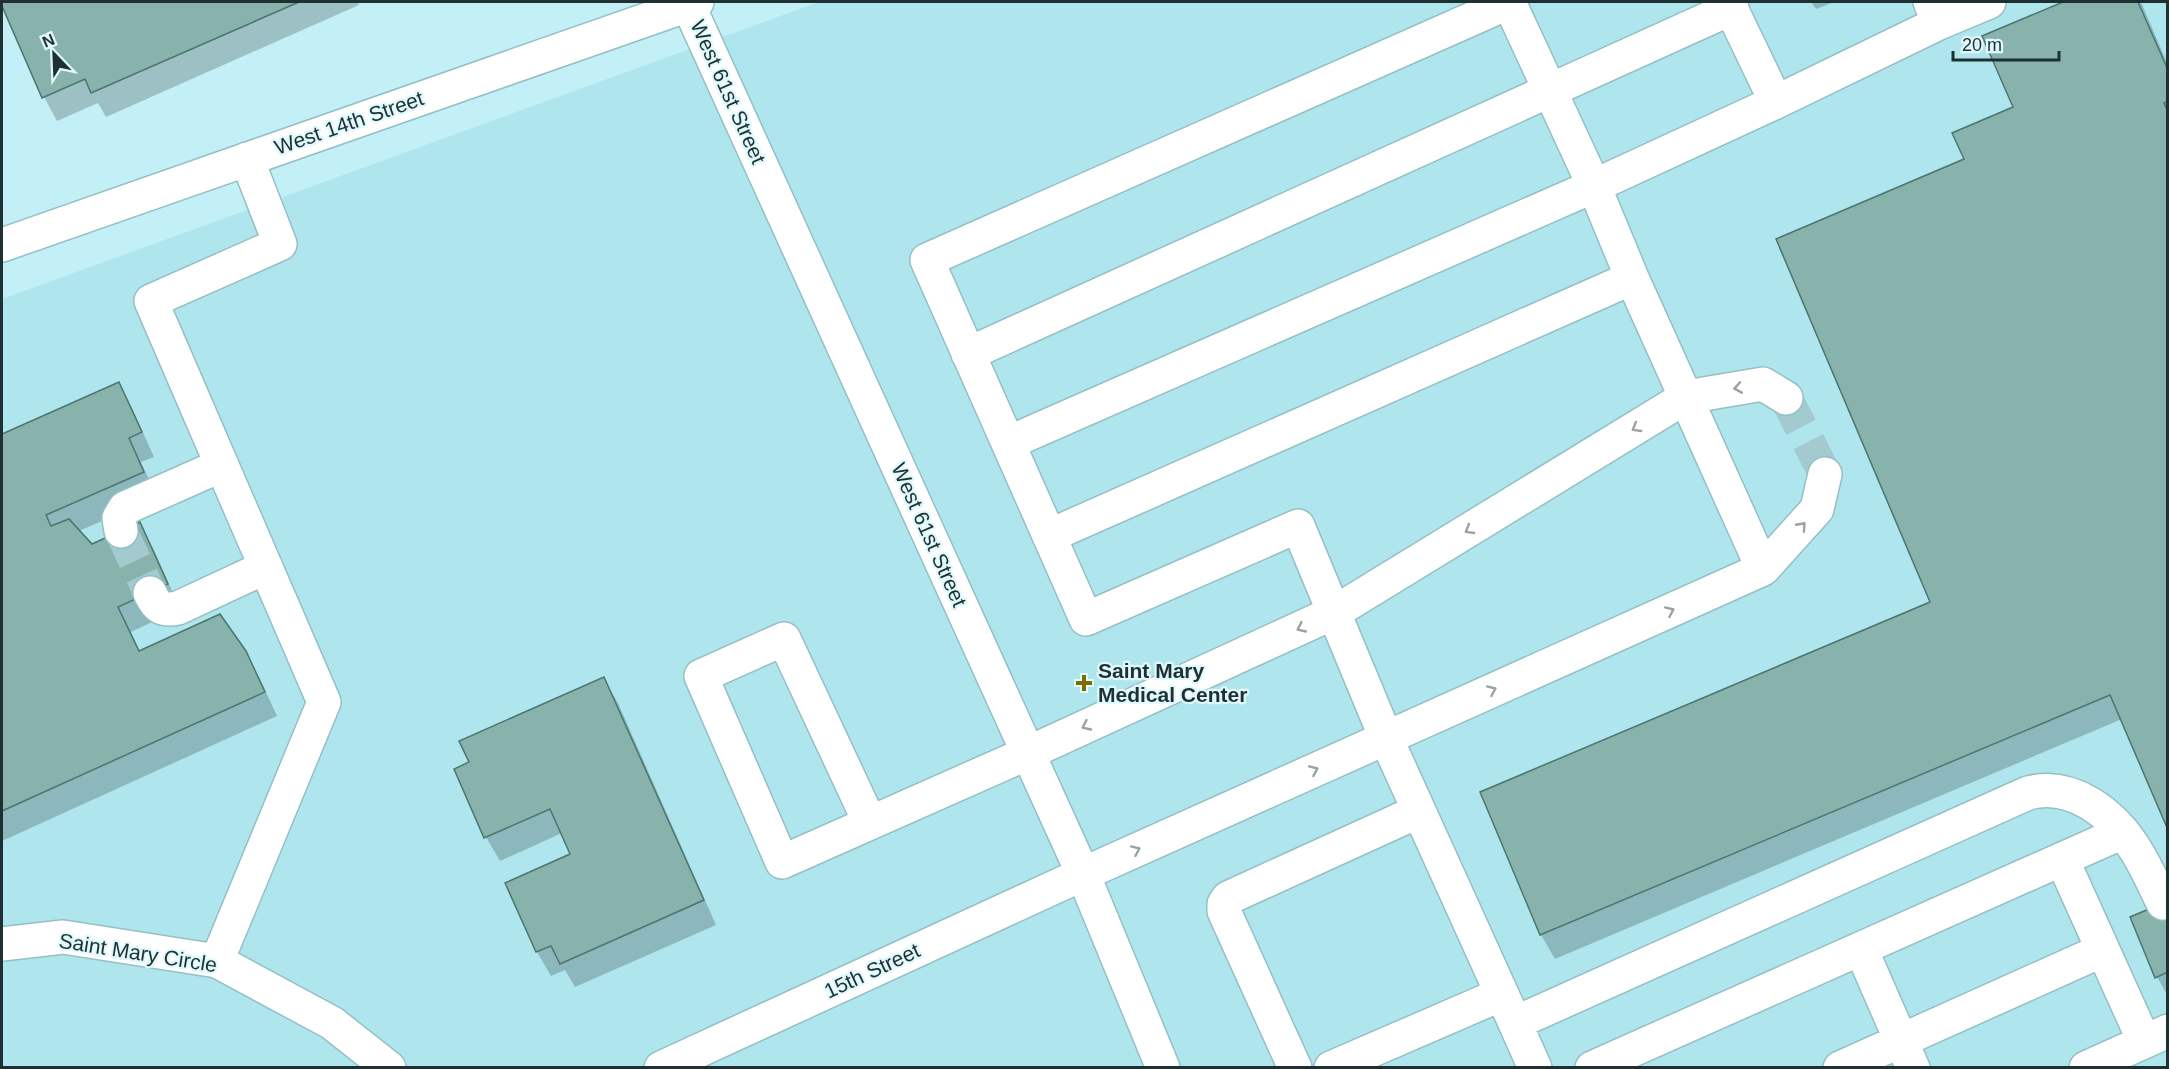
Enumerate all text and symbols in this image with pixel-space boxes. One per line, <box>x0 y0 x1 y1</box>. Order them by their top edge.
street label: West 61st Street <box>686 16 771 167</box>
north arrow <box>24 24 84 84</box>
scale bar <box>1953 24 2060 62</box>
text: N <box>40 31 57 51</box>
text: 20 m <box>1962 35 2002 55</box>
street label: West 14th Street <box>271 86 426 159</box>
one-way arrow <box>1733 381 1743 394</box>
one-way arrow <box>1632 420 1642 432</box>
street label: West 61st Street <box>887 459 972 610</box>
one-way arrow <box>1465 522 1476 533</box>
one-way arrow <box>1795 522 1806 533</box>
one-way arrow <box>1664 606 1675 618</box>
one-way arrow <box>1297 620 1308 632</box>
place label: Saint Mary Medical Center <box>1098 659 1247 706</box>
marker: Saint Mary Medical Center <box>1075 674 1093 692</box>
one-way arrow <box>1486 686 1497 698</box>
one-way arrow <box>1081 719 1092 731</box>
one-way arrow <box>1308 766 1319 778</box>
one-way arrow <box>1130 846 1141 858</box>
street label: Saint Mary Circle <box>57 929 219 976</box>
street label: 15th Street <box>820 938 923 1003</box>

